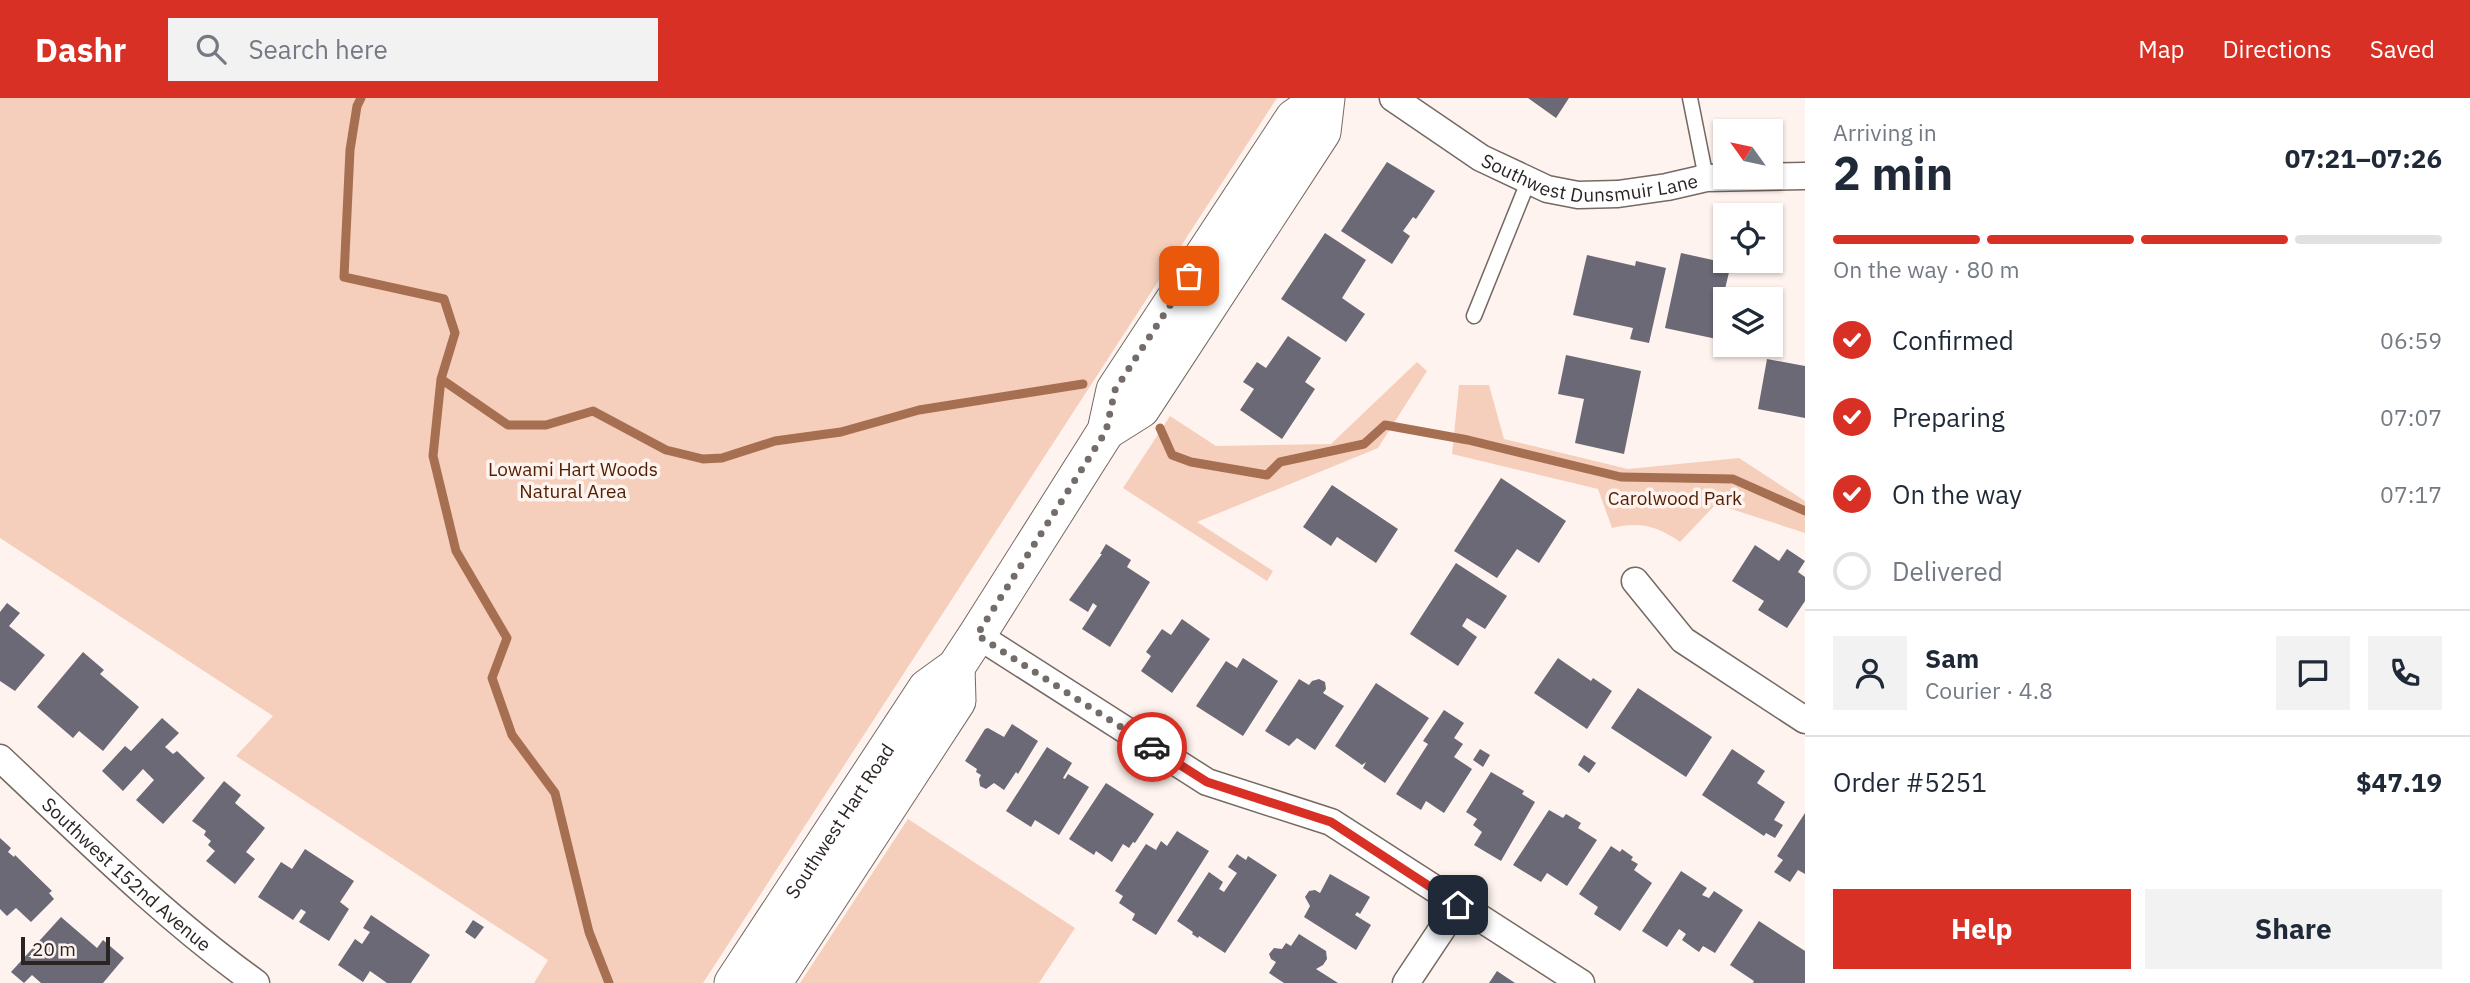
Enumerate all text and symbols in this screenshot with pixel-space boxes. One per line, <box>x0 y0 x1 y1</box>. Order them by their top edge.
search box <box>168 18 658 81</box>
text: Dashr <box>35 28 126 71</box>
icon: search <box>192 30 230 68</box>
text: Search here <box>248 32 388 66</box>
text: Map <box>2138 33 2184 65</box>
text: Directions <box>2222 33 2332 65</box>
text: Saved <box>2370 33 2435 65</box>
text: Arriving in <box>1833 117 1937 147</box>
north arrow <box>1713 119 1783 189</box>
map controls <box>1713 119 1783 357</box>
text: 07:21–07:26 <box>2285 141 2442 175</box>
text: 2 min <box>1833 143 1953 203</box>
street label: Southwest Dunsmuir Lane <box>1478 148 1700 208</box>
button: locate <box>1713 203 1783 273</box>
pin <box>1159 246 1219 306</box>
text: On the way · 80 m <box>1833 254 2020 284</box>
icon: bag <box>1170 257 1208 295</box>
button: layers <box>1713 287 1783 357</box>
icon: check <box>1833 321 1871 359</box>
text: Confirmed <box>1892 323 2014 357</box>
text: 06:59 <box>2380 325 2442 355</box>
icon: check <box>1833 398 1871 436</box>
text: Preparing <box>1892 400 2005 434</box>
text: 07:07 <box>2380 402 2442 432</box>
park label: Lowami Hart Woods Natural Area <box>488 457 658 503</box>
icon: check <box>1833 475 1871 513</box>
text: On the way <box>1892 477 2022 511</box>
text: 07:17 <box>2380 479 2442 509</box>
park label: Carolwood Park <box>1608 486 1742 510</box>
text: Delivered <box>1892 554 2003 588</box>
button: person <box>1833 636 1907 710</box>
button: chat <box>2276 636 2350 710</box>
button: phone <box>2368 636 2442 710</box>
text: Sam <box>1925 641 1979 675</box>
text: Courier · 4.8 <box>1925 675 2053 705</box>
courier <box>1117 712 1187 782</box>
icon: car <box>1133 728 1171 766</box>
street label: Southwest Hart Road <box>780 739 899 903</box>
text: Order #5251 <box>1833 765 1987 799</box>
text: $47.19 <box>2356 765 2442 799</box>
street label: Southwest 152nd Avenue <box>37 792 216 956</box>
pin <box>1428 875 1488 935</box>
icon: home <box>1439 886 1477 924</box>
button: Help <box>1833 889 2131 969</box>
button: Share <box>2145 889 2442 969</box>
scale bar <box>21 934 110 966</box>
text: 20 m <box>32 937 76 961</box>

